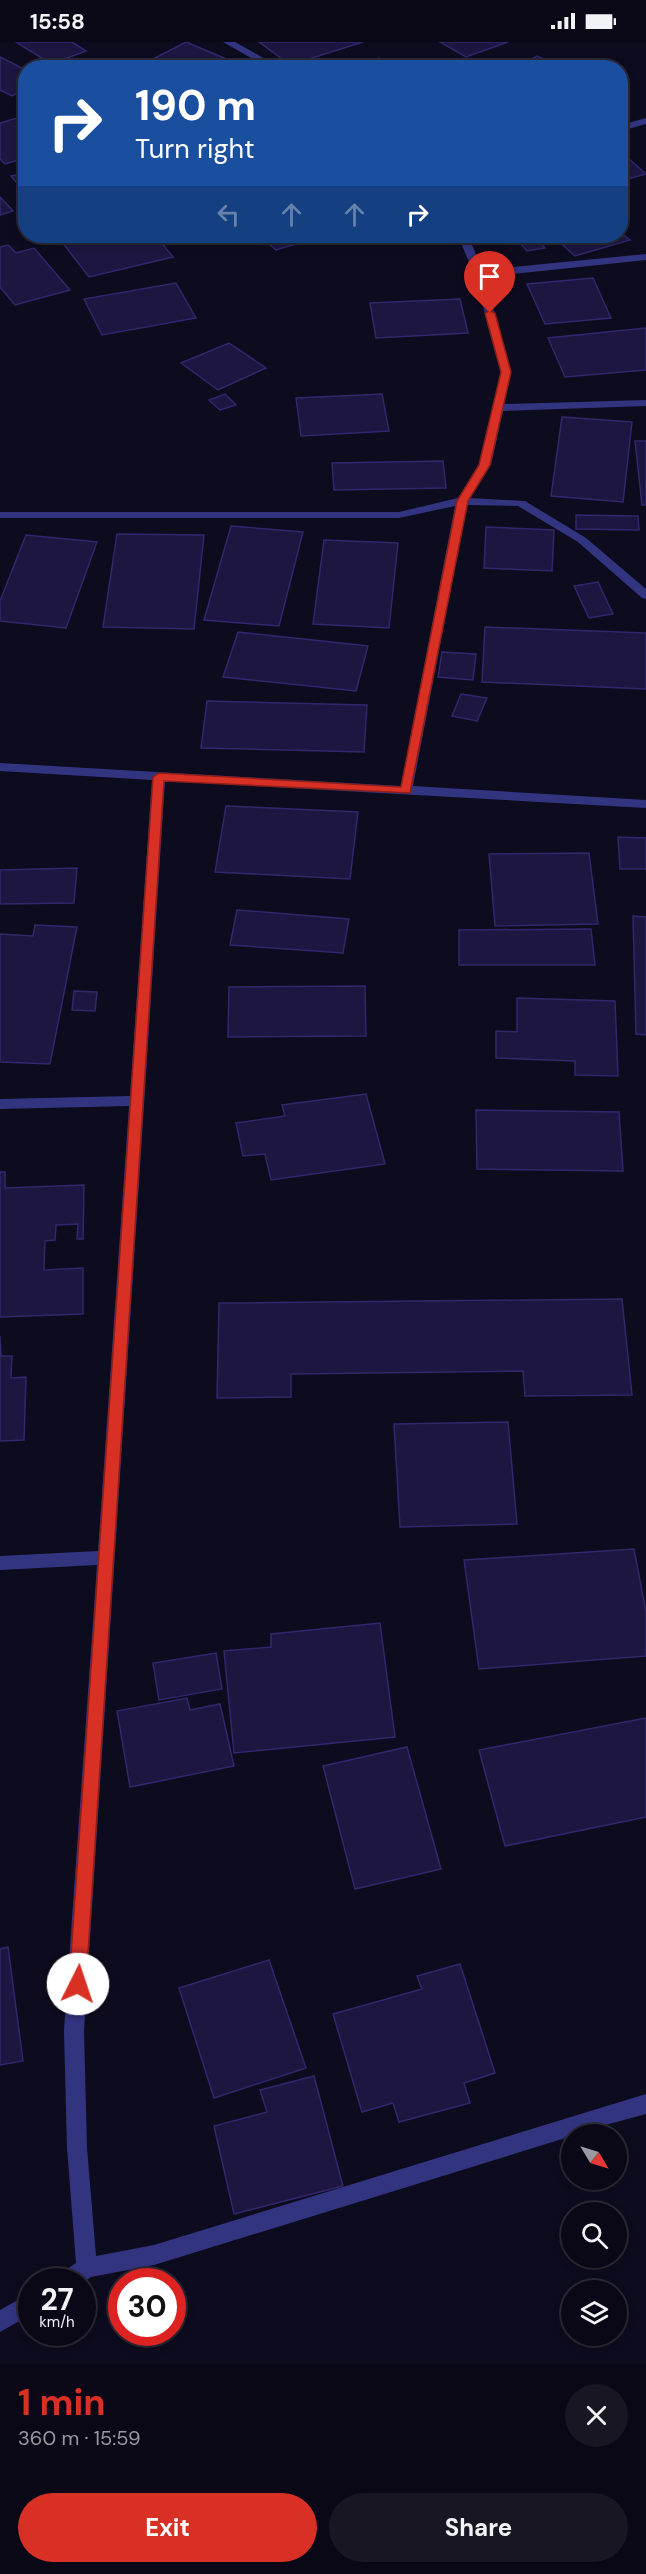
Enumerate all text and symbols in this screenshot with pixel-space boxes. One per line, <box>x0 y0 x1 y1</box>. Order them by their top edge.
text: 15:58 <box>30 7 85 36</box>
text: 190 m <box>135 78 256 133</box>
icon: right <box>36 84 114 162</box>
text: Turn right <box>135 131 255 166</box>
icon: left <box>212 198 245 231</box>
icon: ahead <box>275 198 308 231</box>
icon: ahead <box>338 198 371 231</box>
icon: right <box>401 198 434 231</box>
pin <box>464 251 515 313</box>
icon: arrive <box>473 260 506 293</box>
position arrow <box>46 1952 110 2016</box>
north arrow <box>561 2124 627 2190</box>
map controls <box>561 2124 627 2346</box>
button: search <box>561 2202 627 2268</box>
speed limit sign: 30 <box>108 2268 186 2346</box>
text: 27 <box>40 2280 74 2319</box>
button: layers <box>561 2280 627 2346</box>
text: km/h <box>39 2312 75 2332</box>
text: 1 min <box>18 2379 106 2426</box>
button: close <box>565 2384 628 2447</box>
text: 360 m · 15:59 <box>18 2425 140 2451</box>
button: Exit <box>18 2493 317 2562</box>
button: Share <box>329 2493 628 2562</box>

